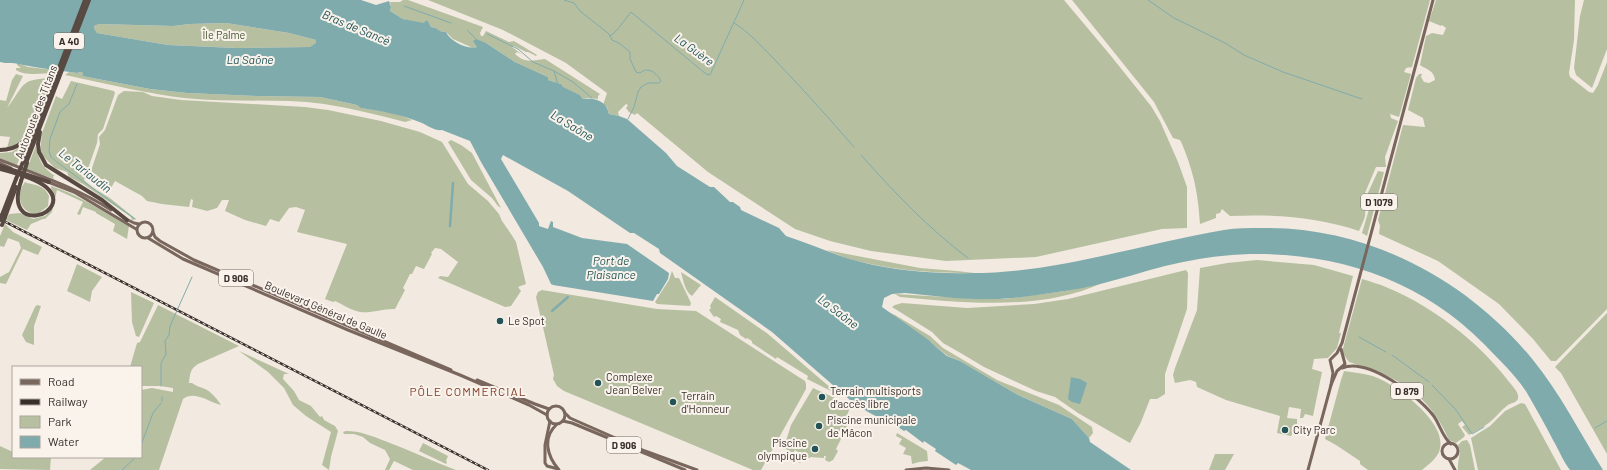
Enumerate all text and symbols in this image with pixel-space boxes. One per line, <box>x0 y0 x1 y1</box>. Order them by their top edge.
water label: Bras de Sancé <box>320 7 392 48</box>
park label: Île Palme <box>203 28 246 41</box>
water label: La Guère <box>672 30 717 68</box>
road number: A 40 <box>54 33 84 49</box>
water label: La Saône <box>226 52 274 66</box>
street label: Autoroute des Titans <box>12 63 59 160</box>
water label: La Saône <box>549 107 596 143</box>
water label: Le Tariaudin <box>57 145 115 195</box>
road number: D 1079 <box>1361 194 1397 210</box>
water label: Port de Plaisance <box>586 253 636 281</box>
road number: D 906 <box>219 270 253 286</box>
street label: Boulevard Général de Gaulle <box>263 278 389 341</box>
water label: La Saône <box>816 291 862 331</box>
place label: Le Spot <box>508 314 545 327</box>
marker: Le Spot <box>495 316 505 326</box>
legend <box>12 366 142 458</box>
place label: Complexe Jean Belver <box>606 370 662 396</box>
text: Road <box>48 374 75 388</box>
marker: Complexe Jean Belver <box>593 378 603 388</box>
road number: D 879 <box>1391 383 1423 399</box>
district label: PÔLE COMMERCIAL <box>409 384 527 398</box>
place label: Terrain multisports d'accès libre <box>830 384 921 410</box>
place label: Terrain d'Honneur <box>681 389 729 415</box>
marker: Terrain multisports d'accès libre <box>817 392 827 402</box>
text: Railway <box>48 394 88 408</box>
marker: Terrain d'Honneur <box>668 397 678 407</box>
place label: Piscine municipale de Mâcon <box>827 413 917 439</box>
text: Park <box>48 414 72 428</box>
marker: Piscine municipale de Mâcon <box>814 421 824 431</box>
place label: City Parc <box>1293 423 1336 436</box>
marker: City Parc <box>1280 425 1290 435</box>
text: Water <box>48 434 80 448</box>
place label: Piscine olympique <box>758 436 807 462</box>
road number: D 906 <box>607 437 641 453</box>
marker: Piscine olympique <box>810 444 820 454</box>

